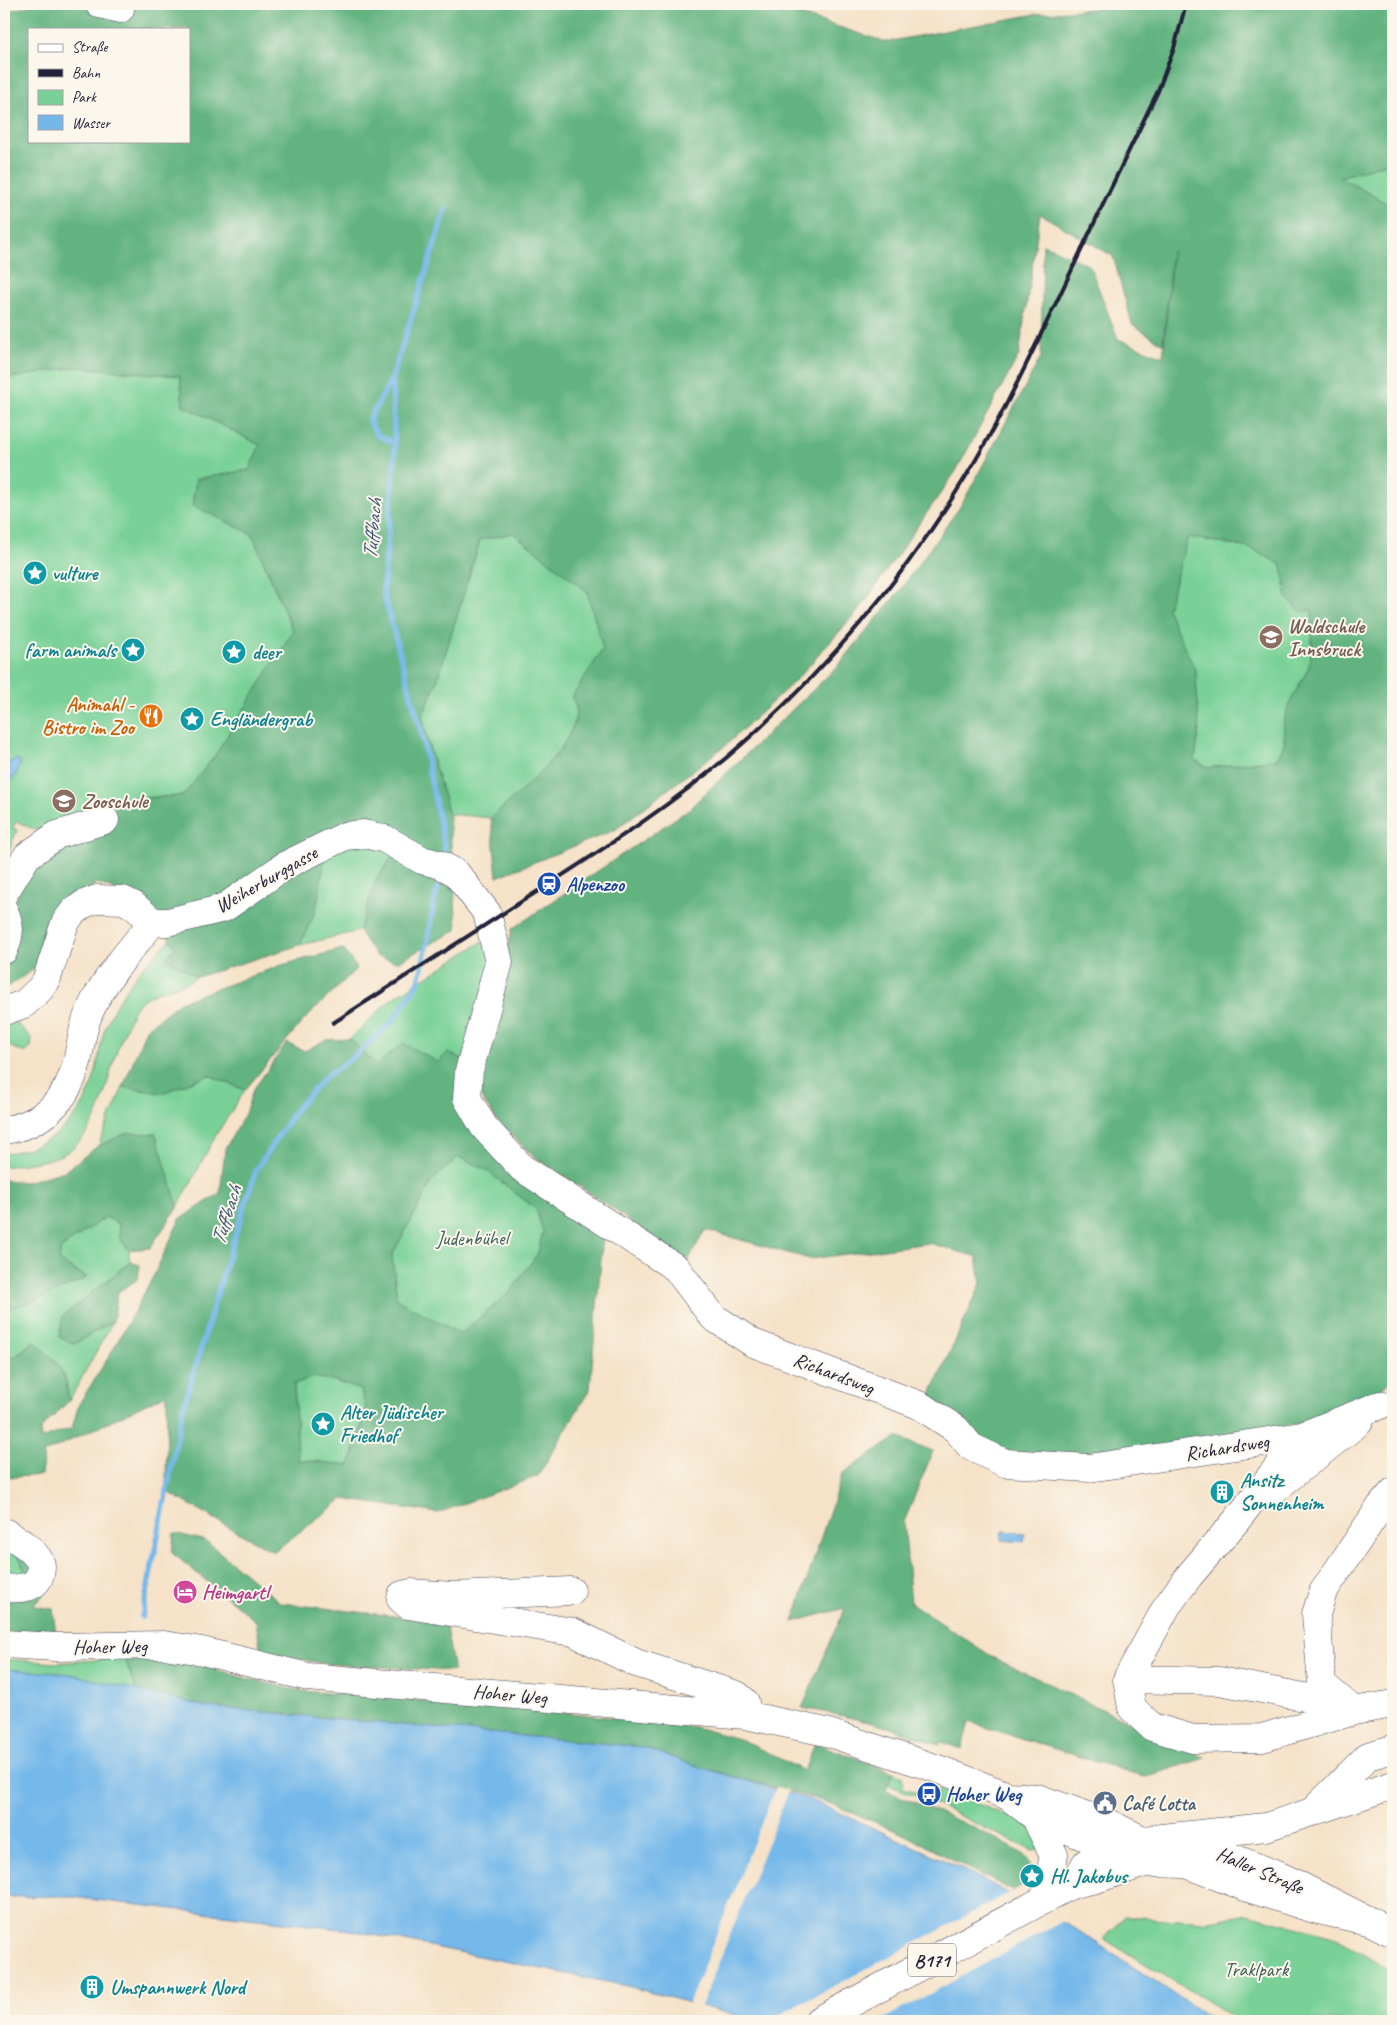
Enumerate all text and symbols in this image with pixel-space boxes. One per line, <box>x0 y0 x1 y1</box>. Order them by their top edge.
legend <box>28 28 190 142</box>
text: Straße <box>72 38 108 57</box>
text: Bahn <box>72 64 100 83</box>
text: Park <box>72 88 97 107</box>
text: Wasser <box>72 114 111 133</box>
water label: Tuffbach <box>356 496 388 560</box>
place icon: vulture <box>22 560 48 586</box>
place label: vulture <box>52 561 99 586</box>
place label: Waldschule Innsbruck <box>1288 614 1365 662</box>
school or university icon: Waldschule Innsbruck <box>1258 624 1284 650</box>
place icon: farm animals <box>120 637 146 663</box>
place label: farm animals <box>25 638 118 663</box>
place icon: deer <box>221 639 247 665</box>
place label: deer <box>252 640 283 665</box>
place label: Animahl - Bistro im Zoo <box>42 692 136 740</box>
restaurant icon: Animahl - Bistro im Zoo <box>138 703 164 729</box>
place icon: Engländergrab <box>179 706 205 732</box>
place label: Engländergrab <box>210 707 314 732</box>
school or university icon: Zooschule <box>51 788 77 814</box>
place label: Zooschule <box>82 789 150 814</box>
street label: Weiherburggasse <box>211 839 323 919</box>
station icon: Alpenzoo <box>536 871 562 897</box>
place label: Alpenzoo <box>566 872 626 897</box>
water label: Tuffbach <box>205 1181 248 1248</box>
park label: Judenbühel <box>435 1226 511 1251</box>
street label: Richardsweg <box>790 1347 879 1401</box>
place label: Alter Jüdischer Friedhof <box>340 1400 446 1448</box>
place icon: Alter Jüdischer Friedhof <box>310 1411 336 1437</box>
street label: Richardsweg <box>1183 1428 1272 1466</box>
place label: Ansitz Sonnenheim <box>1240 1468 1325 1516</box>
building icon: Ansitz Sonnenheim <box>1209 1479 1235 1505</box>
hotel icon: Heimgartl <box>172 1579 198 1605</box>
place label: Heimgartl <box>202 1580 272 1605</box>
street label: Hoher Weg <box>73 1633 149 1660</box>
street label: Hoher Weg <box>472 1679 550 1710</box>
bus stop icon: Hoher Weg <box>916 1781 942 1807</box>
place label: Hoher Weg <box>946 1782 1023 1807</box>
public building icon: Café Lotta <box>1092 1790 1118 1816</box>
place label: Café Lotta <box>1122 1791 1197 1816</box>
street label: Haller Straße <box>1213 1841 1308 1901</box>
place icon: Hl. Jakobus <box>1019 1863 1045 1889</box>
place label: Hl. Jakobus <box>1050 1864 1129 1889</box>
road number: B171 <box>908 1944 956 1976</box>
park label: Traklpark <box>1224 1957 1290 1982</box>
building icon: Umspannwerk Nord <box>79 1974 105 2000</box>
place label: Umspannwerk Nord <box>110 1975 249 2000</box>

